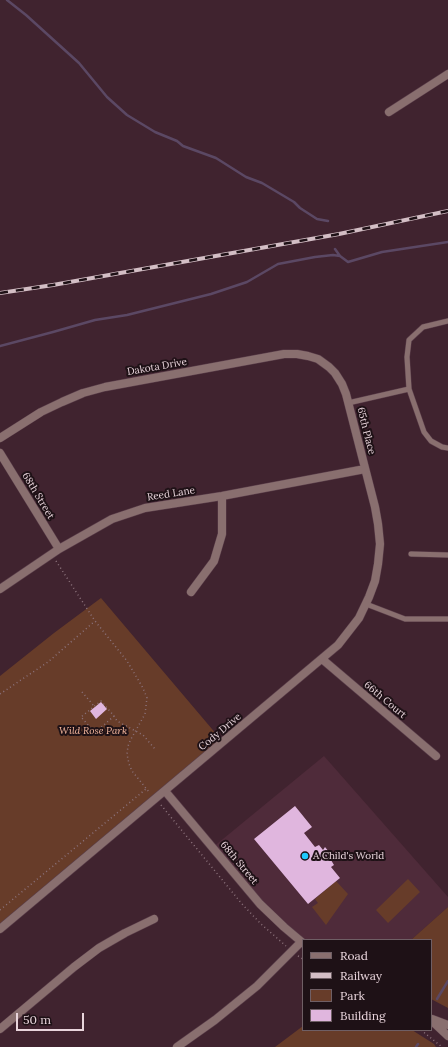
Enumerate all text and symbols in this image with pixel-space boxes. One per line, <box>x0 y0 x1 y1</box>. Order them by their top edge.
street label: Dakota Drive <box>126 356 188 378</box>
street label: 65th Place <box>354 406 378 456</box>
street label: 68th Street <box>19 471 57 521</box>
street label: Reed Lane <box>146 484 196 504</box>
street label: 66th Court <box>362 679 408 721</box>
street label: Cody Drive <box>196 711 244 753</box>
park label: Wild Rose Park <box>59 725 127 737</box>
street label: 68th Street <box>218 839 260 887</box>
place label: A Child's World <box>313 850 384 862</box>
marker: A Child's World <box>300 851 310 861</box>
legend <box>302 939 432 1031</box>
text: Road <box>340 948 368 963</box>
text: Railway <box>340 968 382 983</box>
text: Park <box>340 988 365 1003</box>
scale bar <box>18 1005 86 1031</box>
text: Building <box>340 1008 386 1023</box>
text: 50 m <box>23 1012 51 1027</box>

